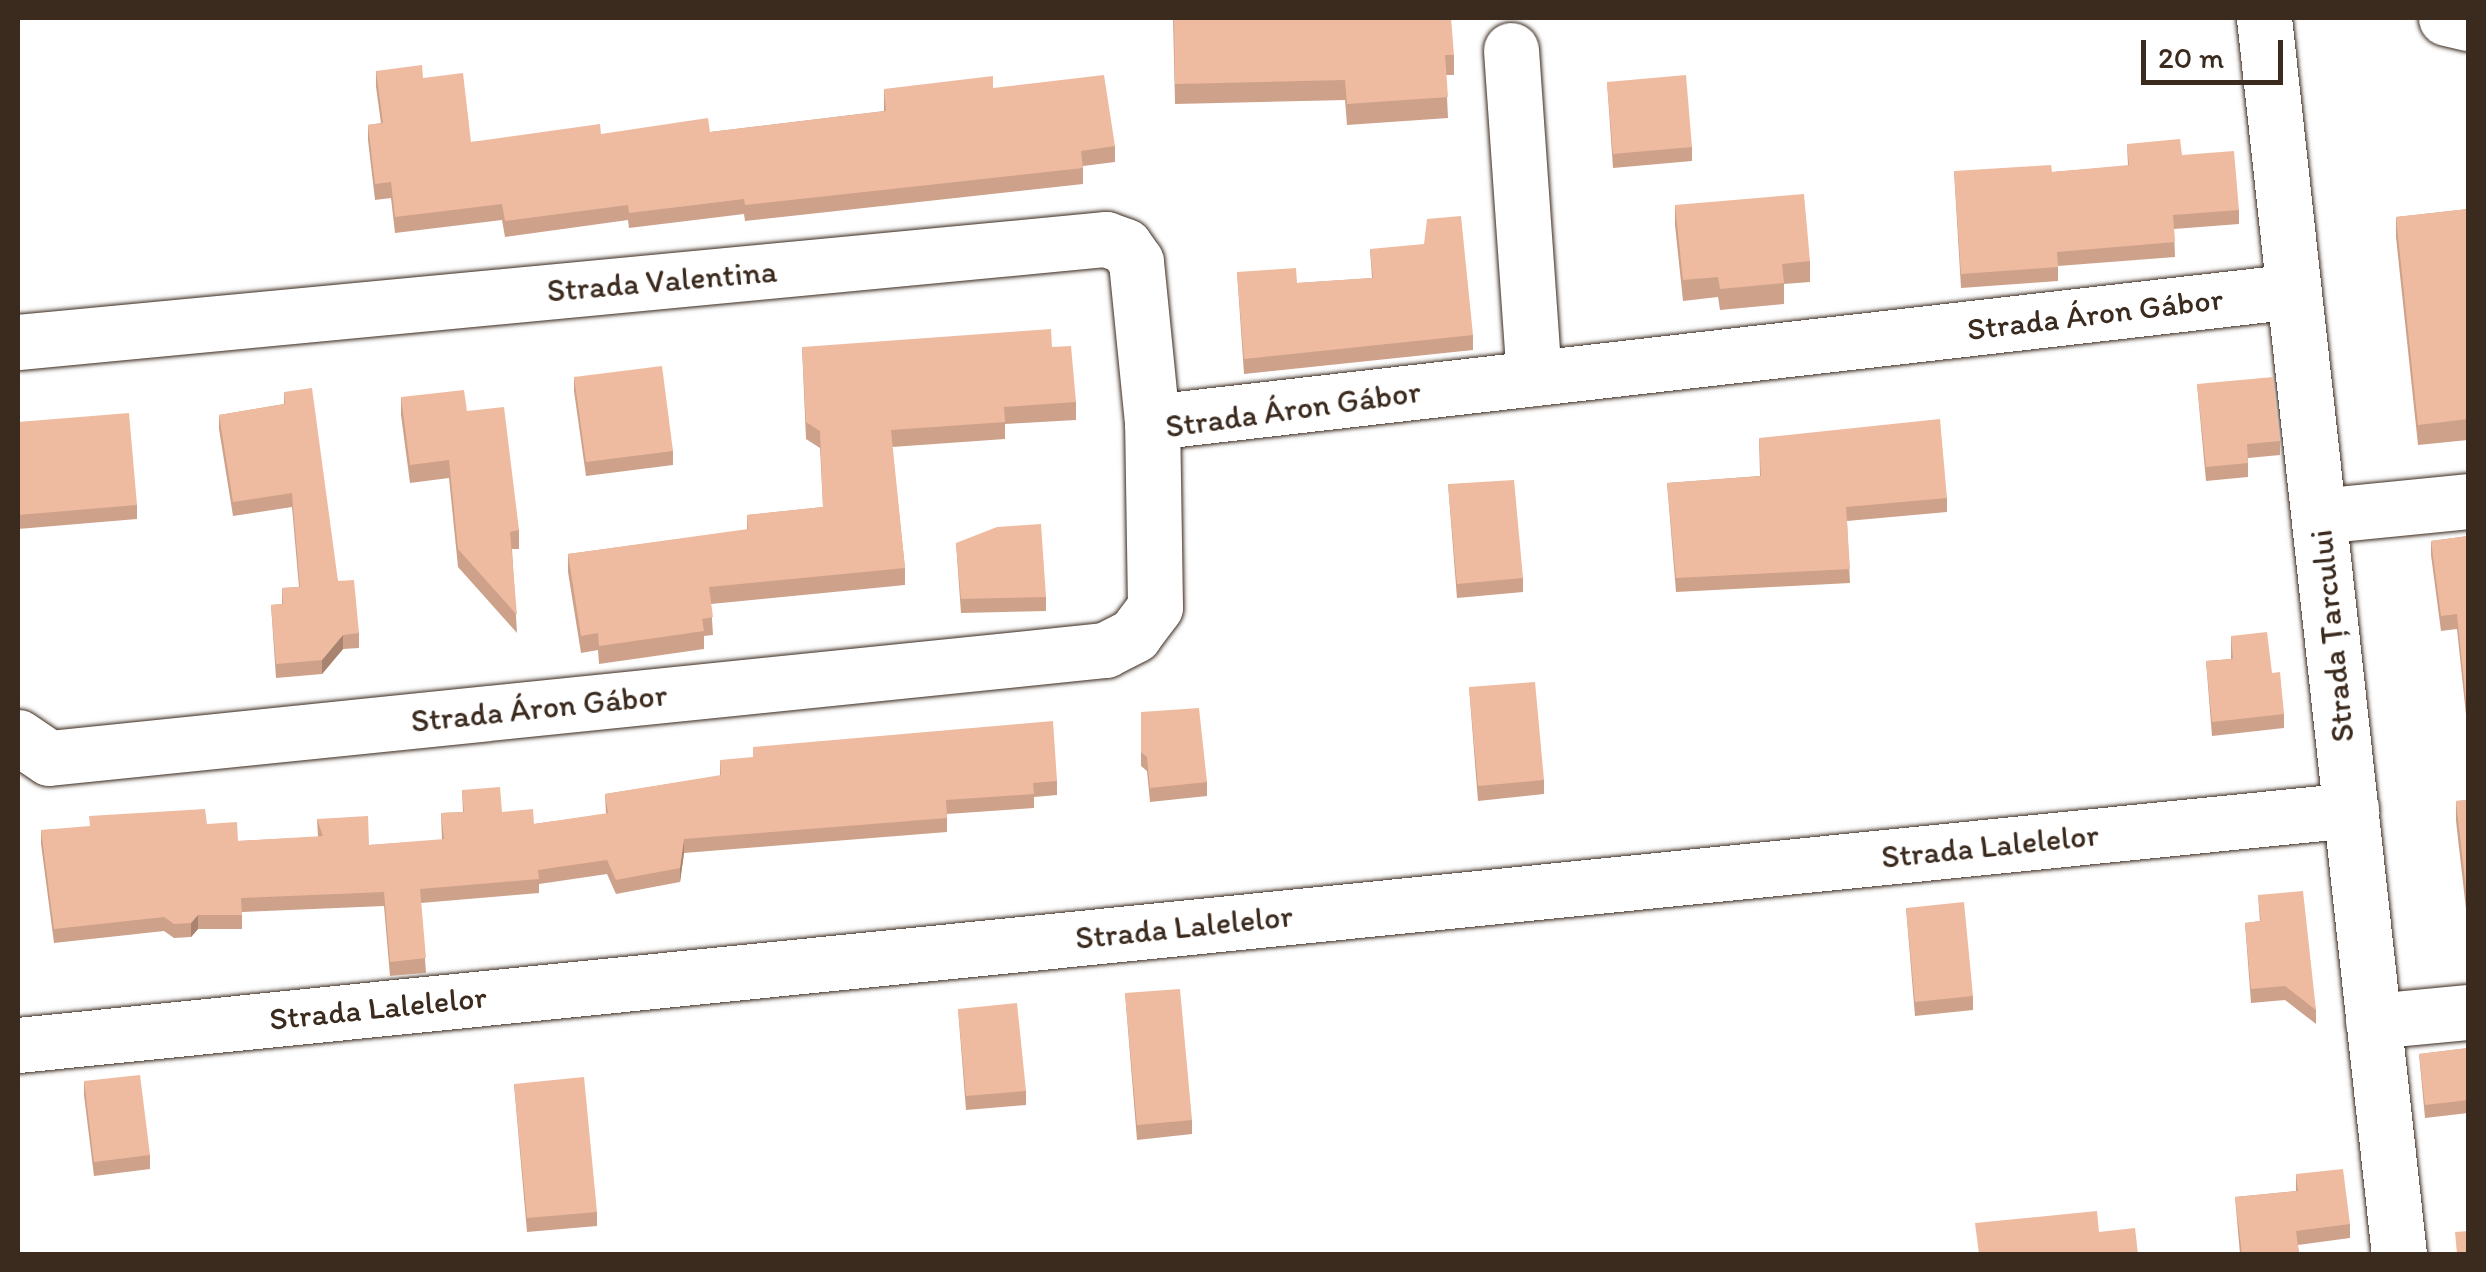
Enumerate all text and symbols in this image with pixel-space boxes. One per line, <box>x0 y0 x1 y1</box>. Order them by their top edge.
scale bar <box>2146 20 2288 82</box>
text: 20 m <box>2158 39 2224 76</box>
street label: Strada Valentina <box>546 252 778 310</box>
street label: Strada Áron Gábor <box>1965 279 2225 349</box>
street label: Strada Áron Gábor <box>1163 372 1423 446</box>
street label: Strada Țarcului <box>2302 529 2362 743</box>
street label: Strada Áron Gábor <box>409 675 669 741</box>
street label: Strada Lalelelor <box>1879 815 2101 877</box>
street label: Strada Lalelelor <box>1073 896 1295 958</box>
street label: Strada Lalelelor <box>267 977 489 1039</box>

